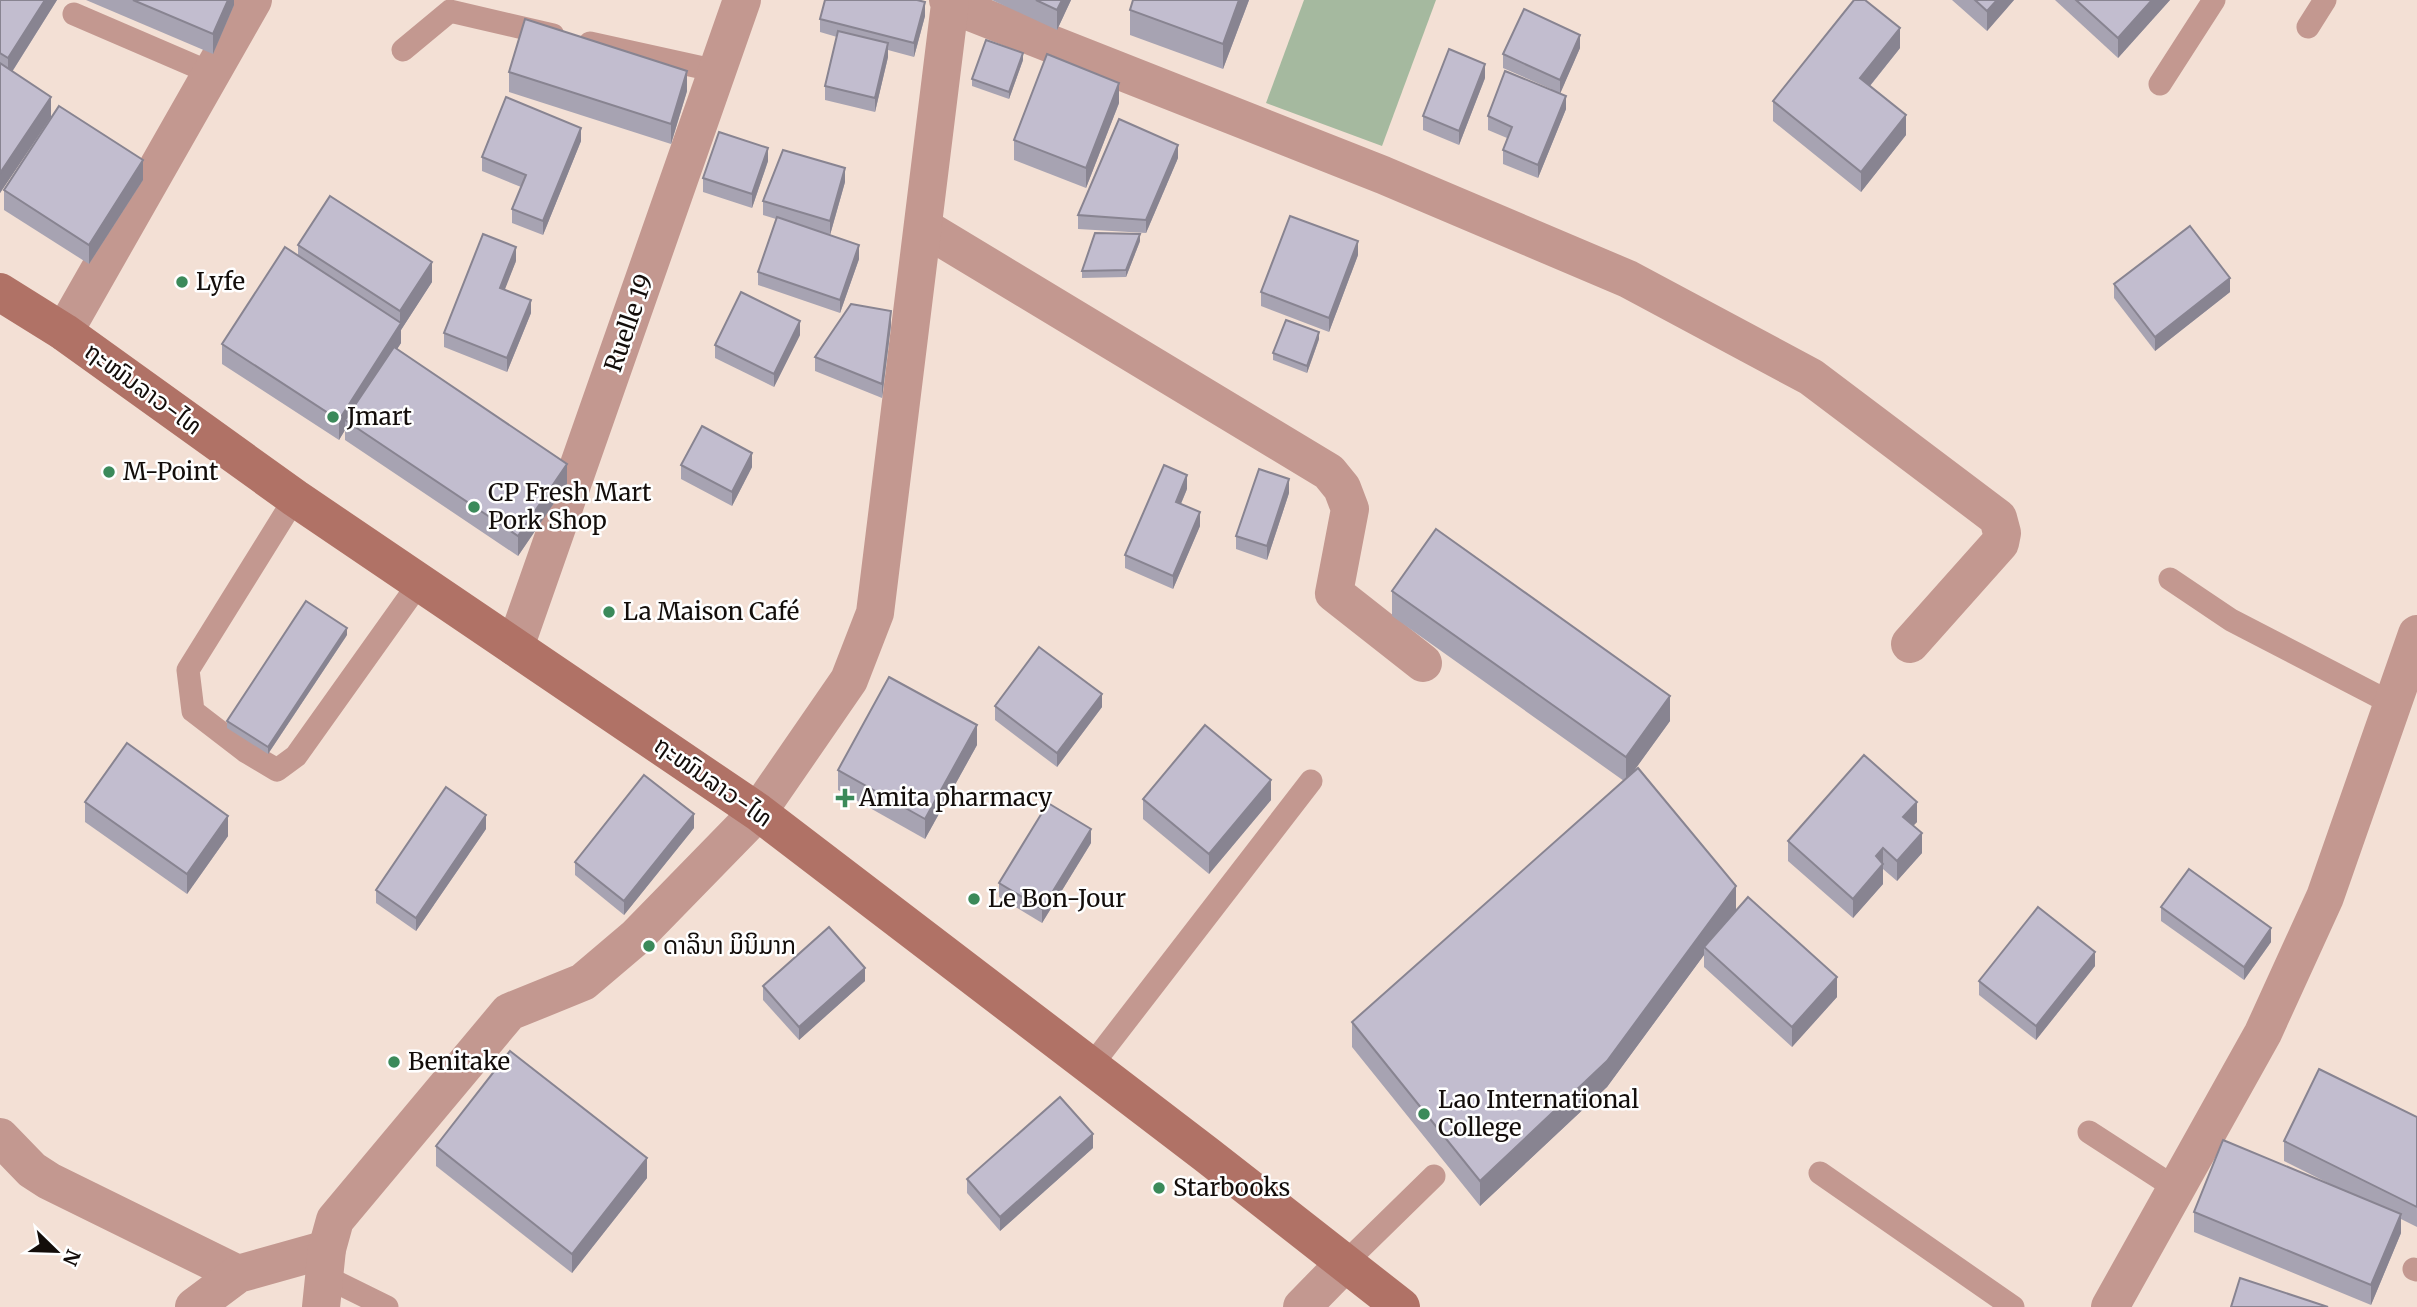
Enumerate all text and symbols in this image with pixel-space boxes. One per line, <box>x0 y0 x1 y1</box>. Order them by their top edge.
place label: Lyfe <box>196 266 245 297</box>
street label: Ruelle 19 <box>597 270 660 376</box>
marker: Lyfe <box>174 274 190 290</box>
street label: ຖະໜົນລາວ-ໄທ <box>78 336 208 442</box>
place label: Jmart <box>346 401 413 432</box>
marker: Jmart <box>325 409 341 425</box>
place label: M-Point <box>123 456 219 487</box>
marker: M-Point <box>101 464 117 480</box>
place label: CP Fresh Mart Pork Shop <box>488 477 652 536</box>
marker: CP Fresh Mart Pork Shop <box>466 499 482 515</box>
place label: La Maison Café <box>623 596 799 627</box>
marker: La Maison Café <box>601 604 617 620</box>
street label: ຖະໜົນລາວ-ໄທ <box>648 729 779 834</box>
place label: Amita pharmacy <box>858 782 1052 813</box>
marker: Amita pharmacy <box>837 790 853 806</box>
place label: Le Bon-Jour <box>988 883 1126 914</box>
marker: Le Bon-Jour <box>966 891 982 907</box>
place label: ດາລິນາ ມິນິມາກ <box>663 930 796 961</box>
marker: ດາລິນາ ມິນິມາກ <box>641 938 657 954</box>
place label: Benitake <box>408 1046 510 1077</box>
marker: Benitake <box>386 1054 402 1070</box>
place label: Lao International College <box>1438 1084 1639 1143</box>
marker: Lao International College <box>1416 1106 1432 1122</box>
place label: Starbooks <box>1173 1172 1290 1203</box>
marker: Starbooks <box>1151 1180 1167 1196</box>
north arrow <box>21 1216 91 1286</box>
text: N <box>58 1246 86 1269</box>

